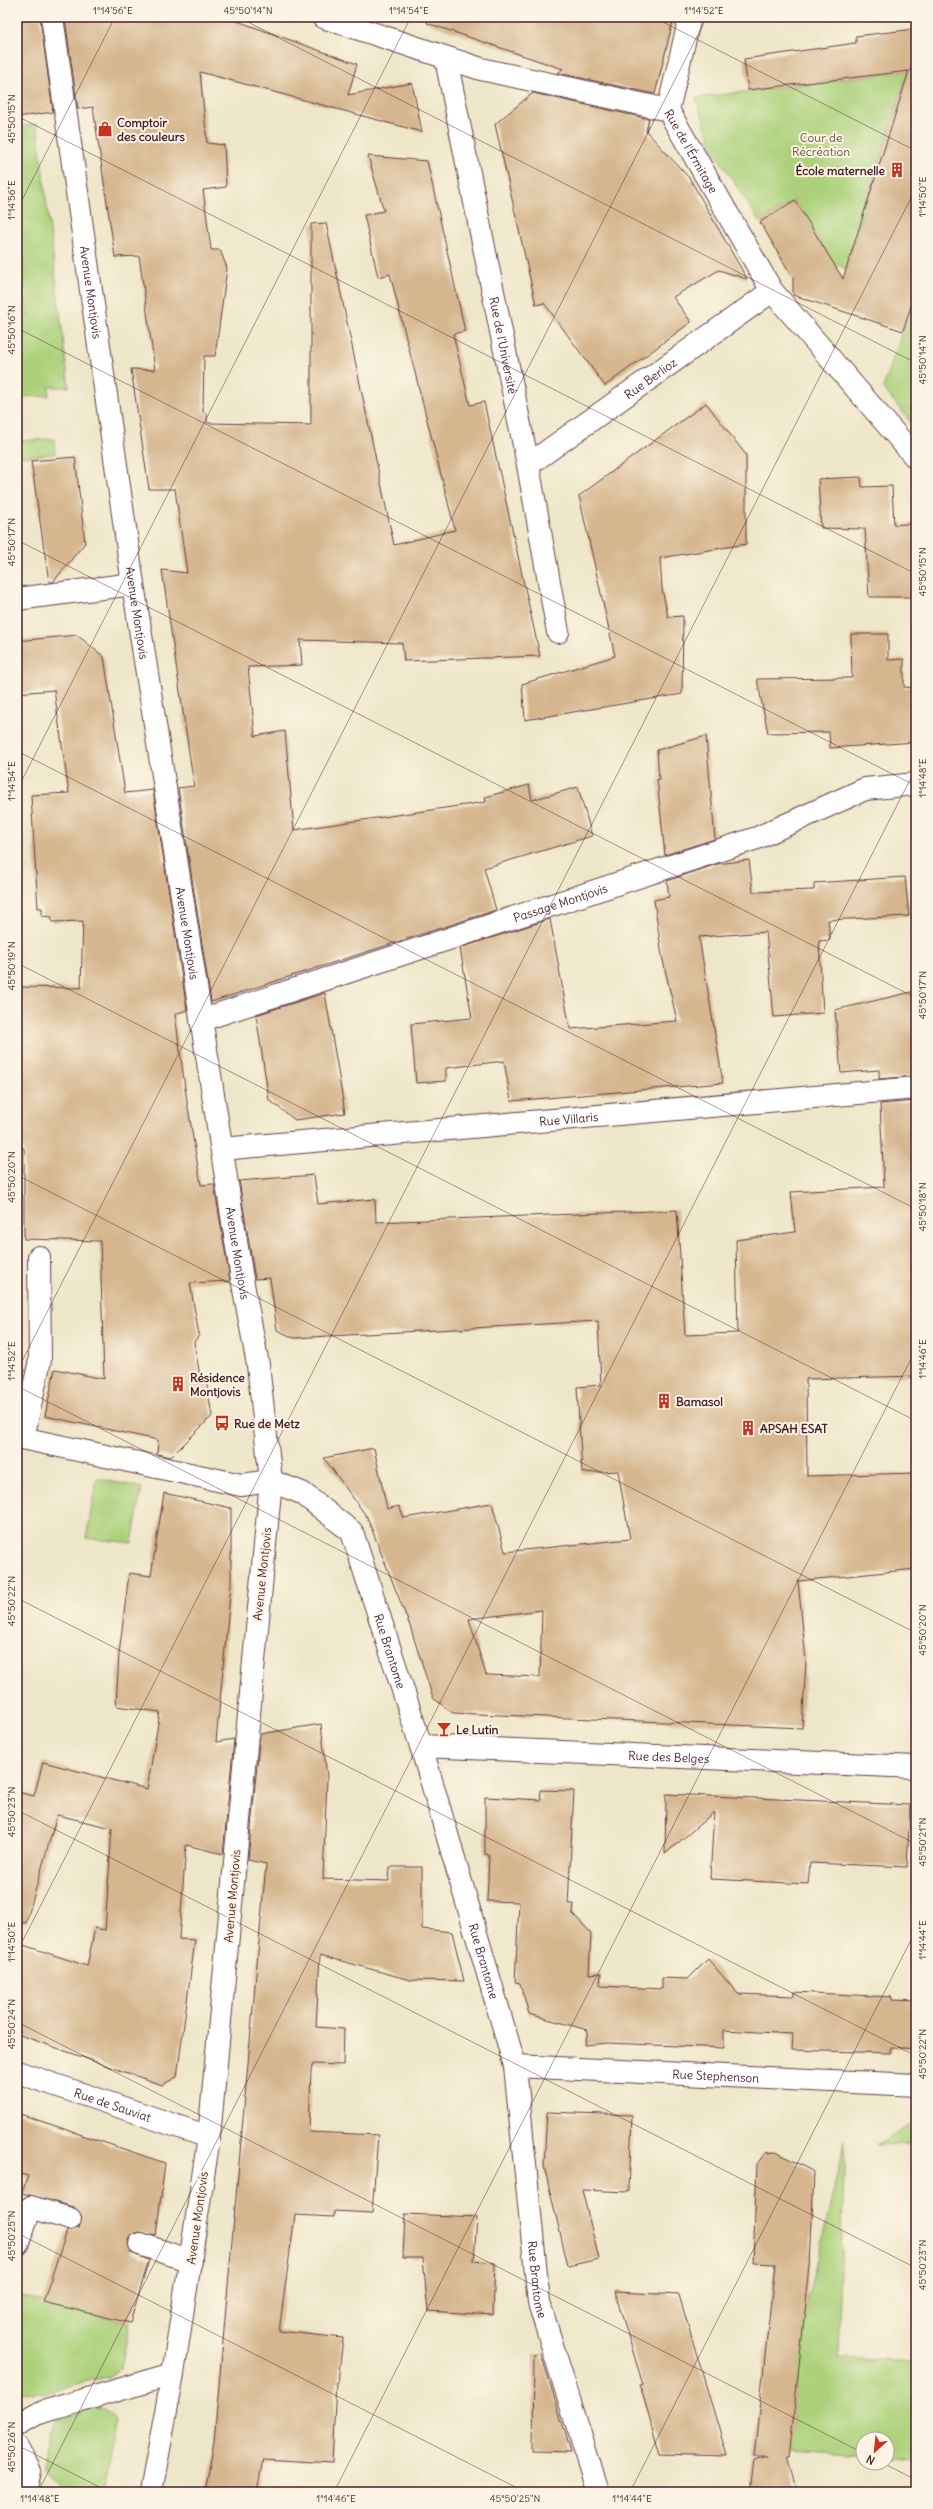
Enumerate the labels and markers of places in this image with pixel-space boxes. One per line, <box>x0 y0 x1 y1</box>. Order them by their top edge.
place label: Comptoir des couleurs <box>117 115 186 144</box>
shop icon: Comptoir des couleurs <box>96 120 114 138</box>
building icon: École maternelle <box>888 161 906 179</box>
place label: École maternelle <box>795 163 886 178</box>
place label: Résidence Montjovis <box>190 1370 245 1399</box>
building icon: Résidence Montjovis <box>169 1375 187 1393</box>
building icon: Bamasol <box>655 1392 673 1410</box>
place label: Bamasol <box>676 1394 723 1409</box>
bus stop icon: Rue de Metz <box>213 1414 231 1432</box>
place label: Rue de Metz <box>234 1416 300 1431</box>
building icon: APSAH ESAT <box>739 1419 757 1437</box>
place label: APSAH ESAT <box>760 1421 829 1436</box>
bar icon: Le Lutin <box>435 1720 453 1738</box>
place label: Le Lutin <box>456 1722 499 1737</box>

